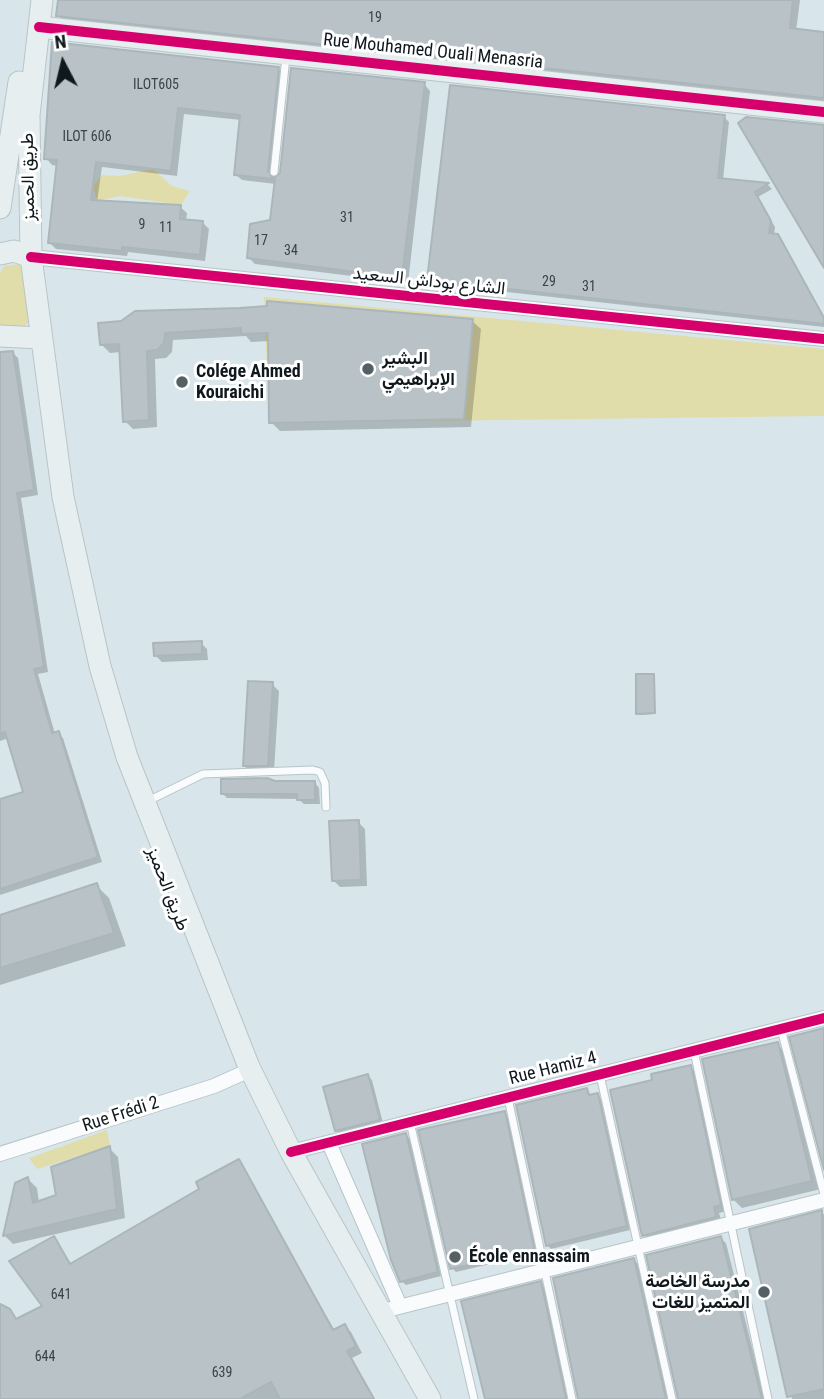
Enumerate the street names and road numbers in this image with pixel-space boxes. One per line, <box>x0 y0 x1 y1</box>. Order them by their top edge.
street label: Rue Mouhamed Ouali Menasria <box>322 30 544 74</box>
street label: طريق الحميز <box>17 133 41 221</box>
street label: الشارع بوداش السعيد <box>352 263 506 301</box>
street label: طريق الحميز <box>141 844 193 934</box>
street label: Rue Hamiz 4 <box>507 1048 599 1090</box>
street label: Rue Frédi 2 <box>80 1093 162 1137</box>

